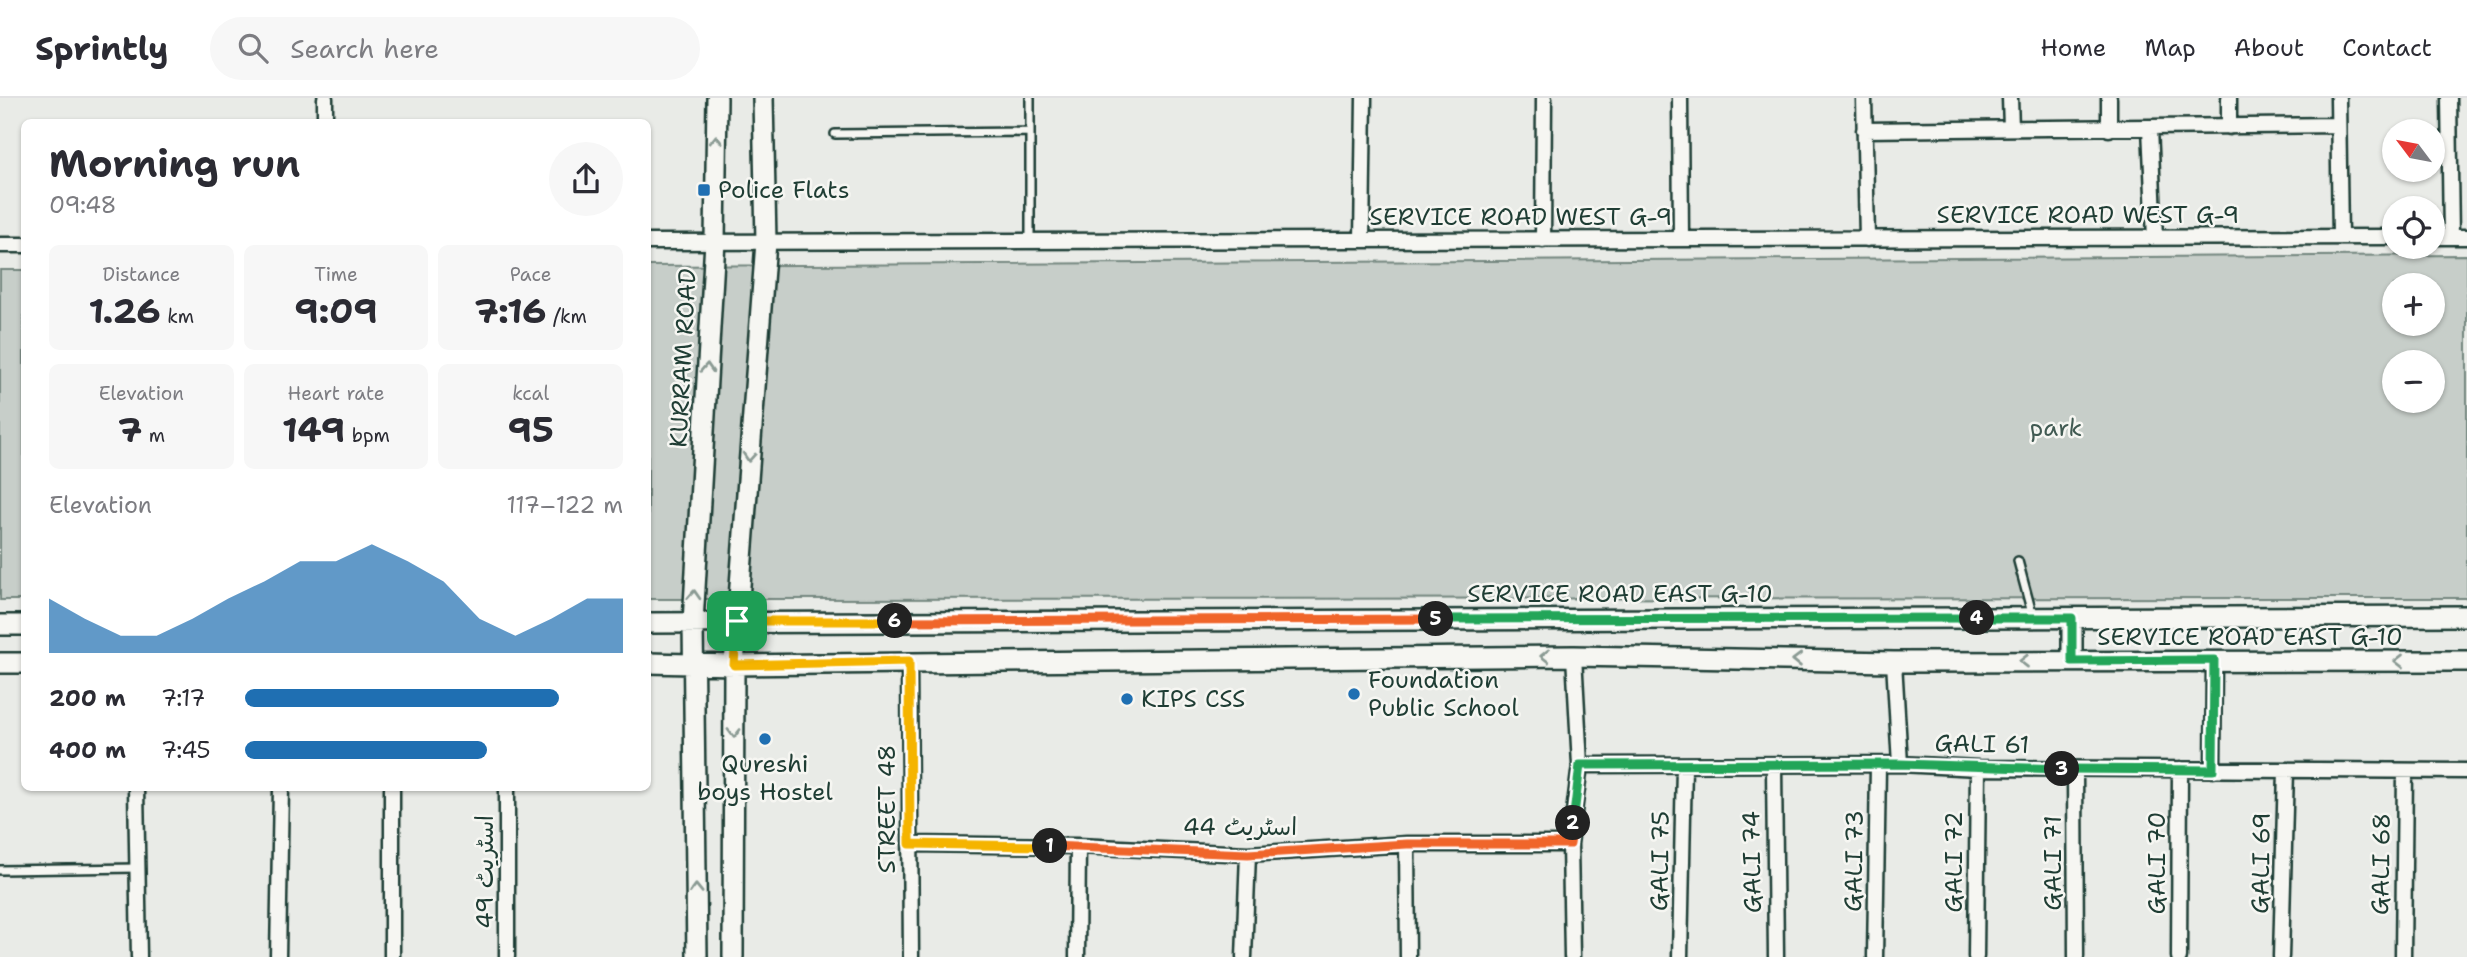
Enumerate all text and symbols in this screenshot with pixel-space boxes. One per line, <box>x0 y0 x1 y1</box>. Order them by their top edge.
search box <box>210 17 700 80</box>
text: Sprintly <box>35 26 168 71</box>
icon: search <box>234 29 272 67</box>
text: Search here <box>290 31 439 66</box>
text: Home <box>2040 32 2106 64</box>
text: Map <box>2144 32 2196 64</box>
text: About <box>2234 32 2304 64</box>
text: Contact <box>2342 32 2432 64</box>
north arrow <box>2382 119 2445 182</box>
map controls <box>2382 119 2445 413</box>
one-way arrow <box>708 135 724 145</box>
text: Morning run <box>49 138 300 189</box>
button: share <box>549 142 623 216</box>
place label: Police Flats <box>718 174 850 206</box>
marker: Police Flats <box>696 182 712 198</box>
text: 09:48 <box>49 190 117 220</box>
button: locate <box>2382 196 2445 259</box>
street label: SERVICE ROAD WEST G-9 <box>1937 199 2239 231</box>
street label: SERVICE ROAD WEST G-9 <box>1370 201 1672 233</box>
text: Distance <box>102 262 180 287</box>
text: Time <box>314 262 358 287</box>
text: Pace <box>510 262 552 287</box>
street label: KURRAM ROAD <box>662 267 704 449</box>
button: + <box>2382 273 2445 336</box>
text: 1.26 <box>88 287 161 334</box>
text: 9:09 <box>294 287 378 334</box>
text: 7:16 <box>474 287 547 334</box>
text: km <box>161 304 194 329</box>
text: /km <box>547 304 587 329</box>
button: − <box>2382 350 2445 413</box>
one-way arrow <box>700 362 715 373</box>
text: Elevation <box>99 381 184 406</box>
text: Heart rate <box>288 381 384 406</box>
text: kcal <box>512 381 549 406</box>
text: 7 <box>118 406 142 453</box>
text: 149 <box>282 406 345 453</box>
text: 95 <box>507 406 554 453</box>
park label: park <box>2030 412 2082 444</box>
text: m <box>142 423 165 448</box>
text: bpm <box>345 423 390 448</box>
one-way arrow <box>742 452 757 463</box>
text: Elevation <box>49 490 152 520</box>
text: 117–122 m <box>506 490 623 520</box>
street label: SERVICE ROAD EAST G-10 <box>1467 578 1773 610</box>
one-way arrow <box>686 589 701 600</box>
pin <box>707 591 767 651</box>
pin: 4 <box>1960 601 1994 636</box>
icon: arrive <box>718 602 756 640</box>
pin: 5 <box>1418 602 1454 636</box>
pin: 6 <box>878 603 912 638</box>
text: 4 <box>1970 605 1983 630</box>
text: 5 <box>1430 606 1441 631</box>
text: 6 <box>888 608 901 633</box>
street label: SERVICE ROAD EAST G-10 <box>2097 621 2403 653</box>
one-way arrow <box>1539 648 1550 664</box>
one-way arrow <box>1791 652 1802 668</box>
one-way arrow <box>2019 653 2029 669</box>
one-way arrow <box>2393 653 2404 669</box>
place label: Foundation Public School <box>1368 664 1519 724</box>
text: 200 m <box>49 683 126 713</box>
text: 7:17 <box>161 683 205 713</box>
place label: KIPS CSS <box>1141 683 1245 715</box>
marker: Foundation Public School <box>1346 686 1362 702</box>
marker: KIPS CSS <box>1119 691 1135 707</box>
street label: GALI 61 <box>1934 727 2030 761</box>
one-way arrow <box>726 728 742 739</box>
marker: Qureshi boys Hostel <box>757 731 773 747</box>
text: 400 m <box>49 735 126 765</box>
text: 7:45 <box>161 735 211 765</box>
street label: STREET 48 <box>871 744 903 874</box>
place label: Qureshi boys Hostel <box>697 748 834 808</box>
pin: 3 <box>2044 752 2080 786</box>
text: 3 <box>2055 756 2068 781</box>
pin: 2 <box>1556 806 1590 840</box>
text: 2 <box>1566 810 1579 835</box>
street label: GALI 73 <box>1837 810 1871 912</box>
street label: اسٹریٹ 44 <box>1183 811 1297 843</box>
street label: GALI 75 <box>1643 811 1677 911</box>
street label: GALI 74 <box>1735 811 1769 913</box>
street label: GALI 72 <box>1938 811 1970 913</box>
street label: GALI 70 <box>2141 812 2173 914</box>
street label: GALI 69 <box>2244 812 2278 914</box>
street label: GALI 68 <box>2364 813 2398 915</box>
street label: اسٹریٹ 49 <box>469 815 501 929</box>
street label: GALI 71 <box>2037 815 2069 911</box>
pin: 1 <box>1032 828 1068 864</box>
text: 1 <box>1045 833 1054 858</box>
one-way arrow <box>688 883 704 894</box>

